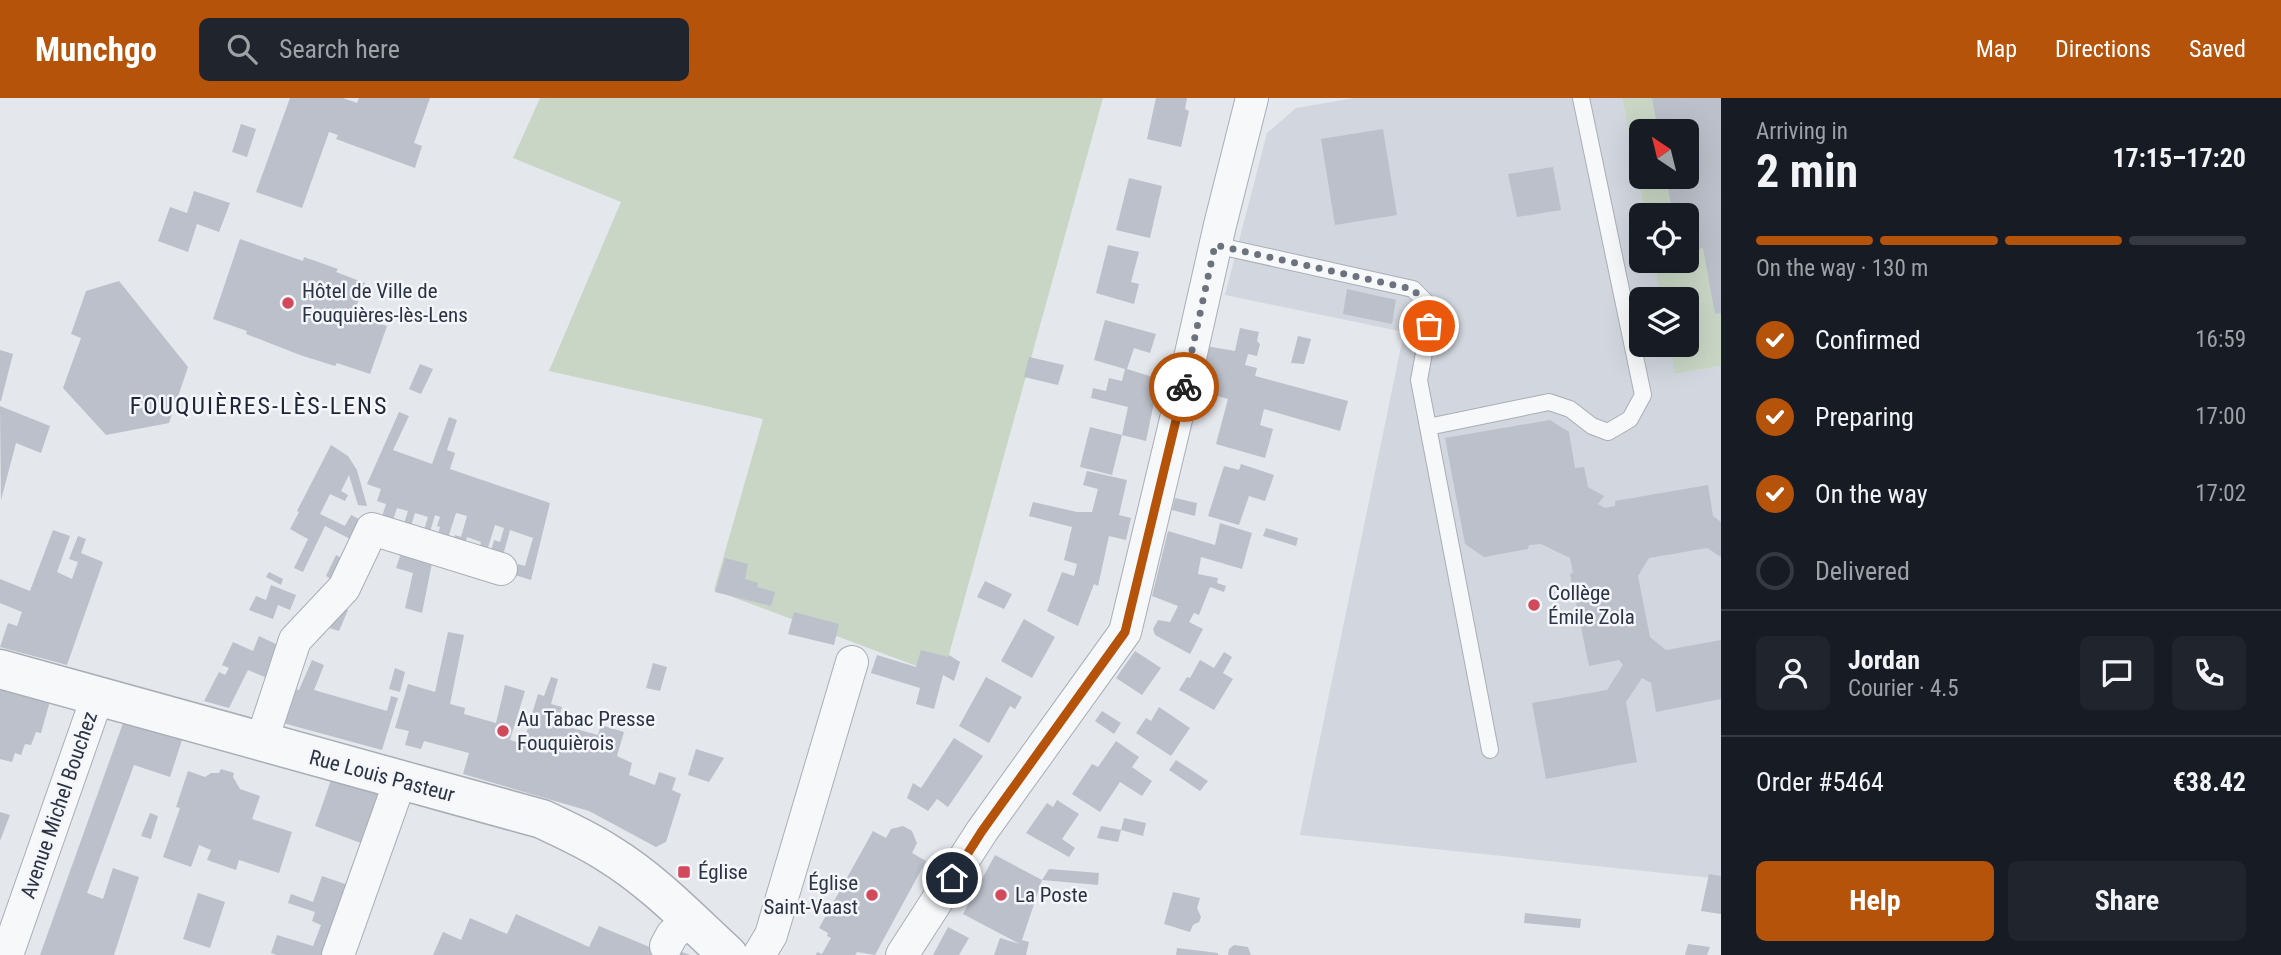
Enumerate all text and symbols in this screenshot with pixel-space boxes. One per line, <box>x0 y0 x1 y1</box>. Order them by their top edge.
search box <box>199 18 689 81</box>
text: Munchgo <box>35 30 157 69</box>
icon: search <box>223 30 261 68</box>
text: Search here <box>279 34 400 64</box>
text: Map <box>1976 35 2017 63</box>
text: Directions <box>2055 35 2151 63</box>
text: Saved <box>2189 35 2246 63</box>
text: Arriving in <box>1756 118 1848 145</box>
north arrow <box>1629 119 1699 189</box>
map controls <box>1629 119 1699 357</box>
text: 17:15–17:20 <box>2112 143 2246 173</box>
text: 2 min <box>1756 144 1858 198</box>
button: locate <box>1629 203 1699 273</box>
text: On the way · 130 m <box>1756 255 1928 282</box>
place label: Hôtel de Ville de Fouquières-lès-Lens <box>302 279 468 327</box>
button: layers <box>1629 287 1699 357</box>
marker: Hôtel de Ville de Fouquières-lès-Lens <box>280 295 296 311</box>
pin <box>1399 296 1459 356</box>
icon: bag <box>1410 307 1448 345</box>
icon: check <box>1756 321 1794 359</box>
text: Confirmed <box>1815 325 1921 355</box>
text: 16:59 <box>2195 326 2246 353</box>
courier <box>1149 352 1219 422</box>
icon: bike <box>1165 368 1203 406</box>
district label: FOUQUIÈRES-LÈS-LENS <box>130 392 388 420</box>
icon: check <box>1756 398 1794 436</box>
text: Preparing <box>1815 402 1914 432</box>
text: 17:00 <box>2195 403 2246 430</box>
icon: check <box>1756 475 1794 513</box>
text: On the way <box>1815 479 1928 509</box>
text: 17:02 <box>2195 480 2246 507</box>
text: Delivered <box>1815 556 1910 586</box>
place label: Collège Émile Zola <box>1548 581 1635 629</box>
marker: Collège Émile Zola <box>1526 597 1542 613</box>
button: person <box>1756 636 1830 710</box>
button: chat <box>2080 636 2154 710</box>
button: phone <box>2172 636 2246 710</box>
text: Jordan <box>1848 645 1920 675</box>
text: Courier · 4.5 <box>1848 675 1959 702</box>
place label: Au Tabac Presse Fouquièrois <box>517 707 655 755</box>
street label: Avenue Michel Bouchez <box>16 708 102 902</box>
marker: Au Tabac Presse Fouquièrois <box>495 723 511 739</box>
street label: Rue Louis Pasteur <box>307 745 457 807</box>
text: Order #5464 <box>1756 767 1884 797</box>
text: €38.42 <box>2173 767 2246 797</box>
pin <box>922 848 982 908</box>
icon: home <box>933 859 971 897</box>
place label: Église <box>698 860 748 884</box>
button: Help <box>1756 861 1994 941</box>
button: Share <box>2008 861 2246 941</box>
marker: Église <box>676 864 692 880</box>
place label: Église Saint-Vaast <box>763 871 858 919</box>
place label: La Poste <box>1015 883 1088 907</box>
marker: Église Saint-Vaast <box>864 887 880 903</box>
marker: La Poste <box>993 887 1009 903</box>

